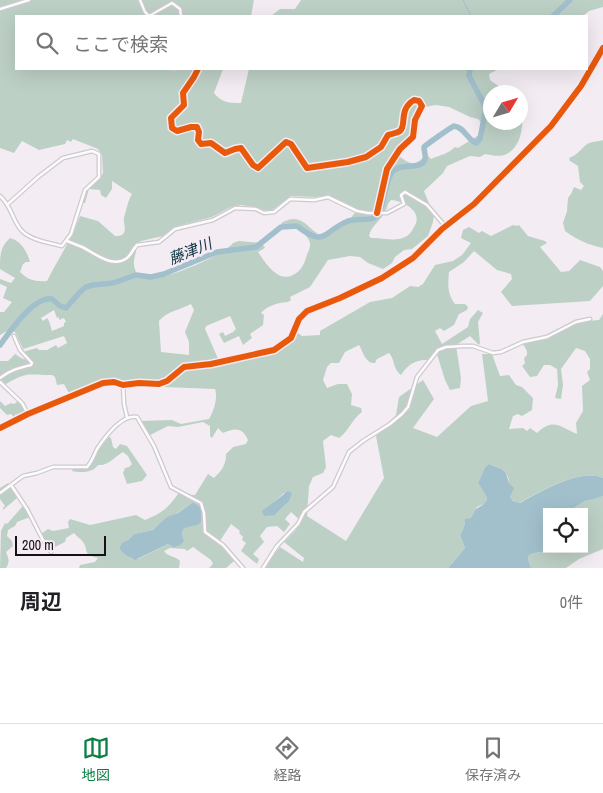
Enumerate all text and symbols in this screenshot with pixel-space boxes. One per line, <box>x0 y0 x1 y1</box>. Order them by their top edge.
search box <box>15 15 588 70</box>
icon: search <box>33 29 61 57</box>
text: ここで検索 <box>73 31 168 57</box>
north arrow <box>483 85 528 130</box>
water label: 藤津川 <box>165 232 217 269</box>
map controls <box>543 508 588 553</box>
button: locate <box>543 508 588 553</box>
scale bar <box>15 533 106 556</box>
text: 200 m <box>22 536 54 554</box>
text: 周辺 <box>20 587 62 616</box>
text: 0件 <box>560 591 583 613</box>
tab: 地図 <box>82 734 110 784</box>
tab: 経路 <box>273 734 301 784</box>
tab: 保存済み <box>465 734 521 784</box>

